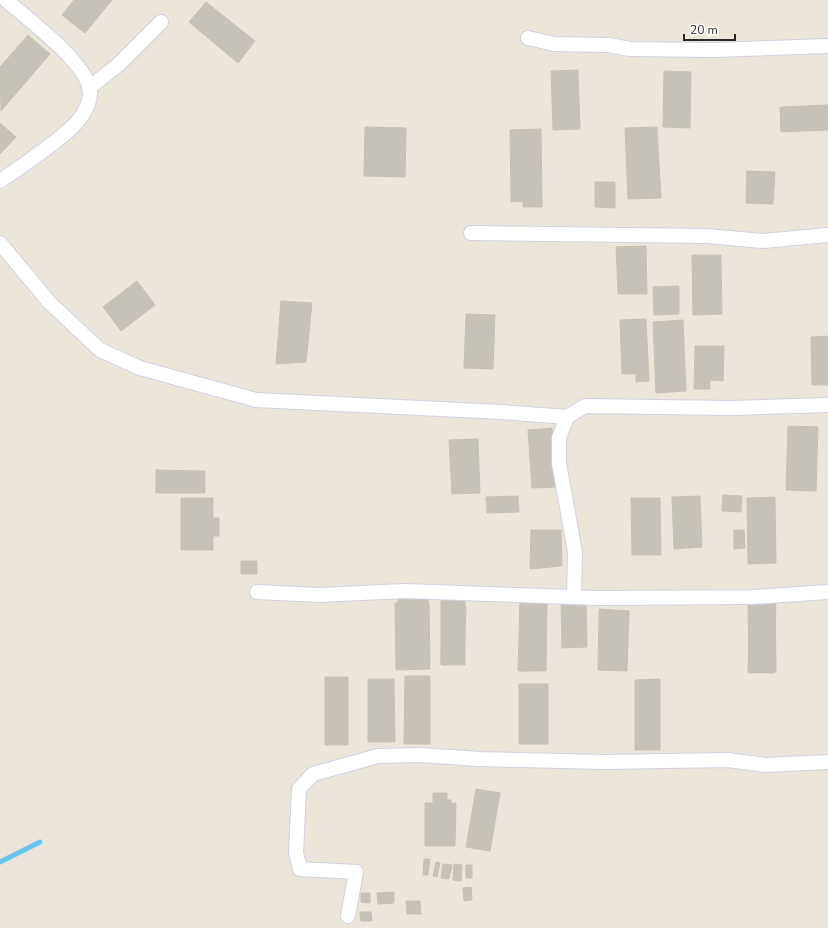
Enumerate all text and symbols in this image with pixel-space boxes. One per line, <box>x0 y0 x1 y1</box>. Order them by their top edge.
scale bar <box>684 16 735 42</box>
text: 20 m <box>690 22 718 38</box>

